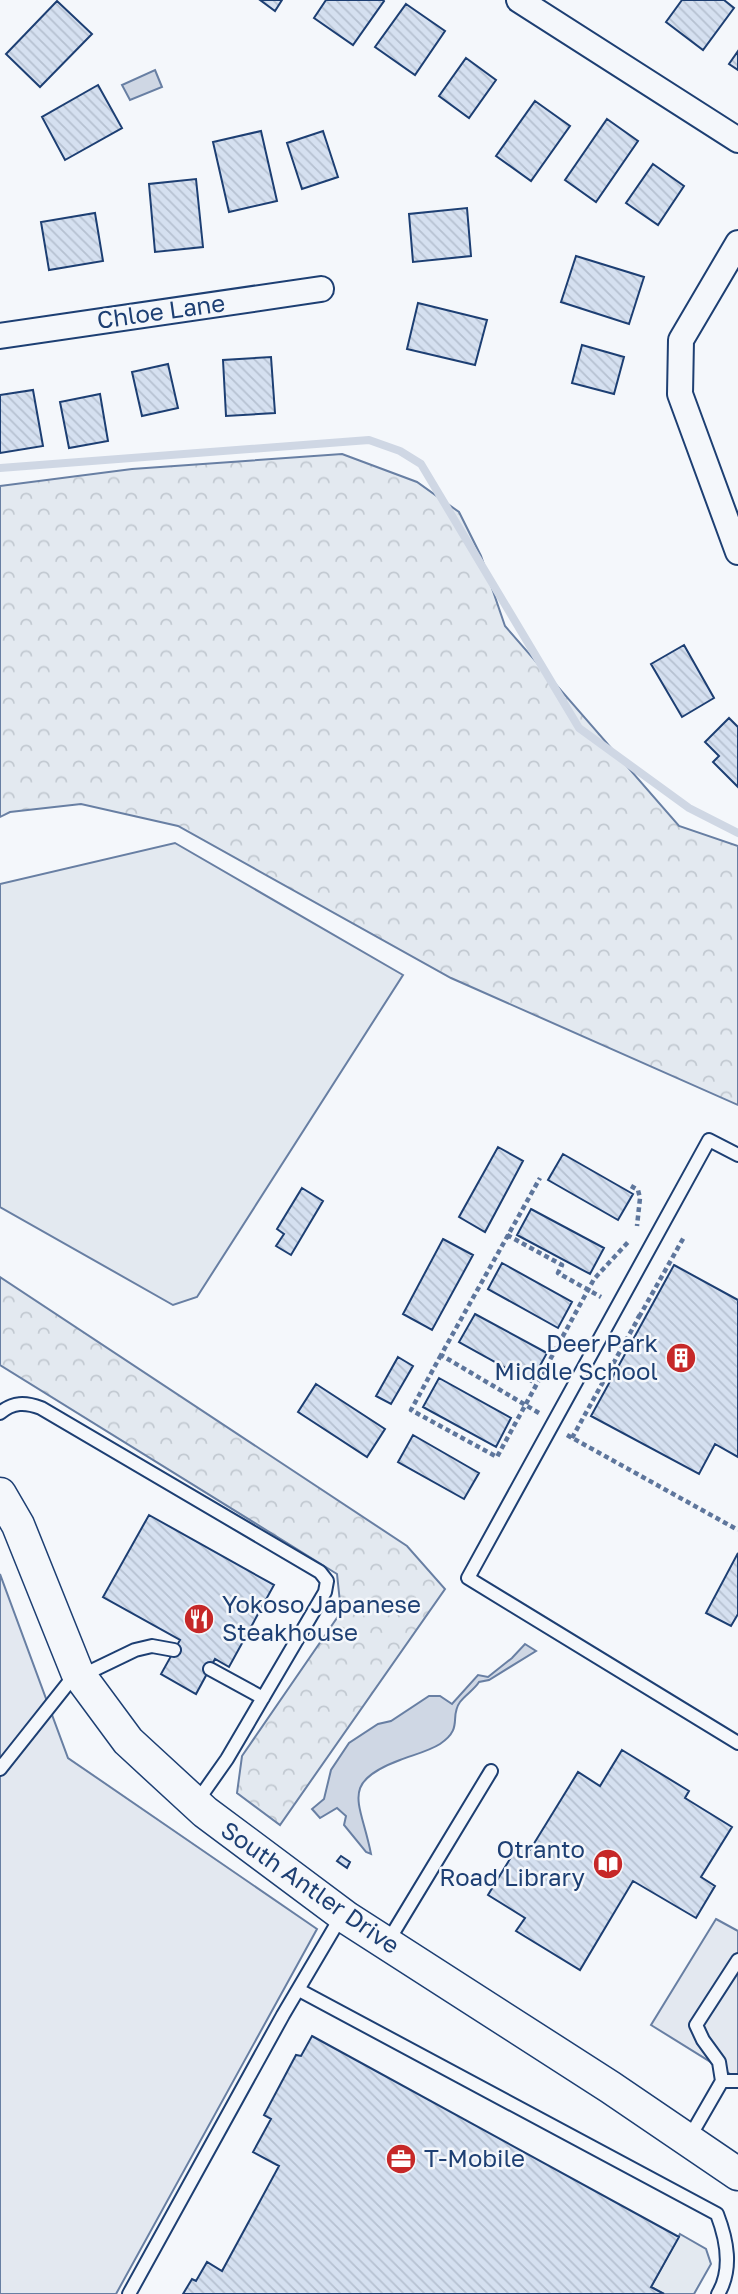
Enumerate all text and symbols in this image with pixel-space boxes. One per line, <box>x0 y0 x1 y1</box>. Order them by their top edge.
street label: Chloe Lane <box>95 287 227 334</box>
place label: Deer Park Middle School <box>494 1328 658 1385</box>
building icon: Deer Park Middle School <box>664 1341 698 1375</box>
place label: Yokoso Japanese Steakhouse <box>222 1589 421 1646</box>
restaurant icon: Yokoso Japanese Steakhouse <box>182 1602 216 1636</box>
street label: South Antler Drive <box>216 1814 406 1959</box>
place label: Otranto Road Library <box>439 1834 585 1891</box>
library icon: Otranto Road Library <box>591 1847 625 1881</box>
office icon: T-Mobile <box>384 2142 418 2176</box>
place label: T-Mobile <box>424 2143 525 2172</box>

